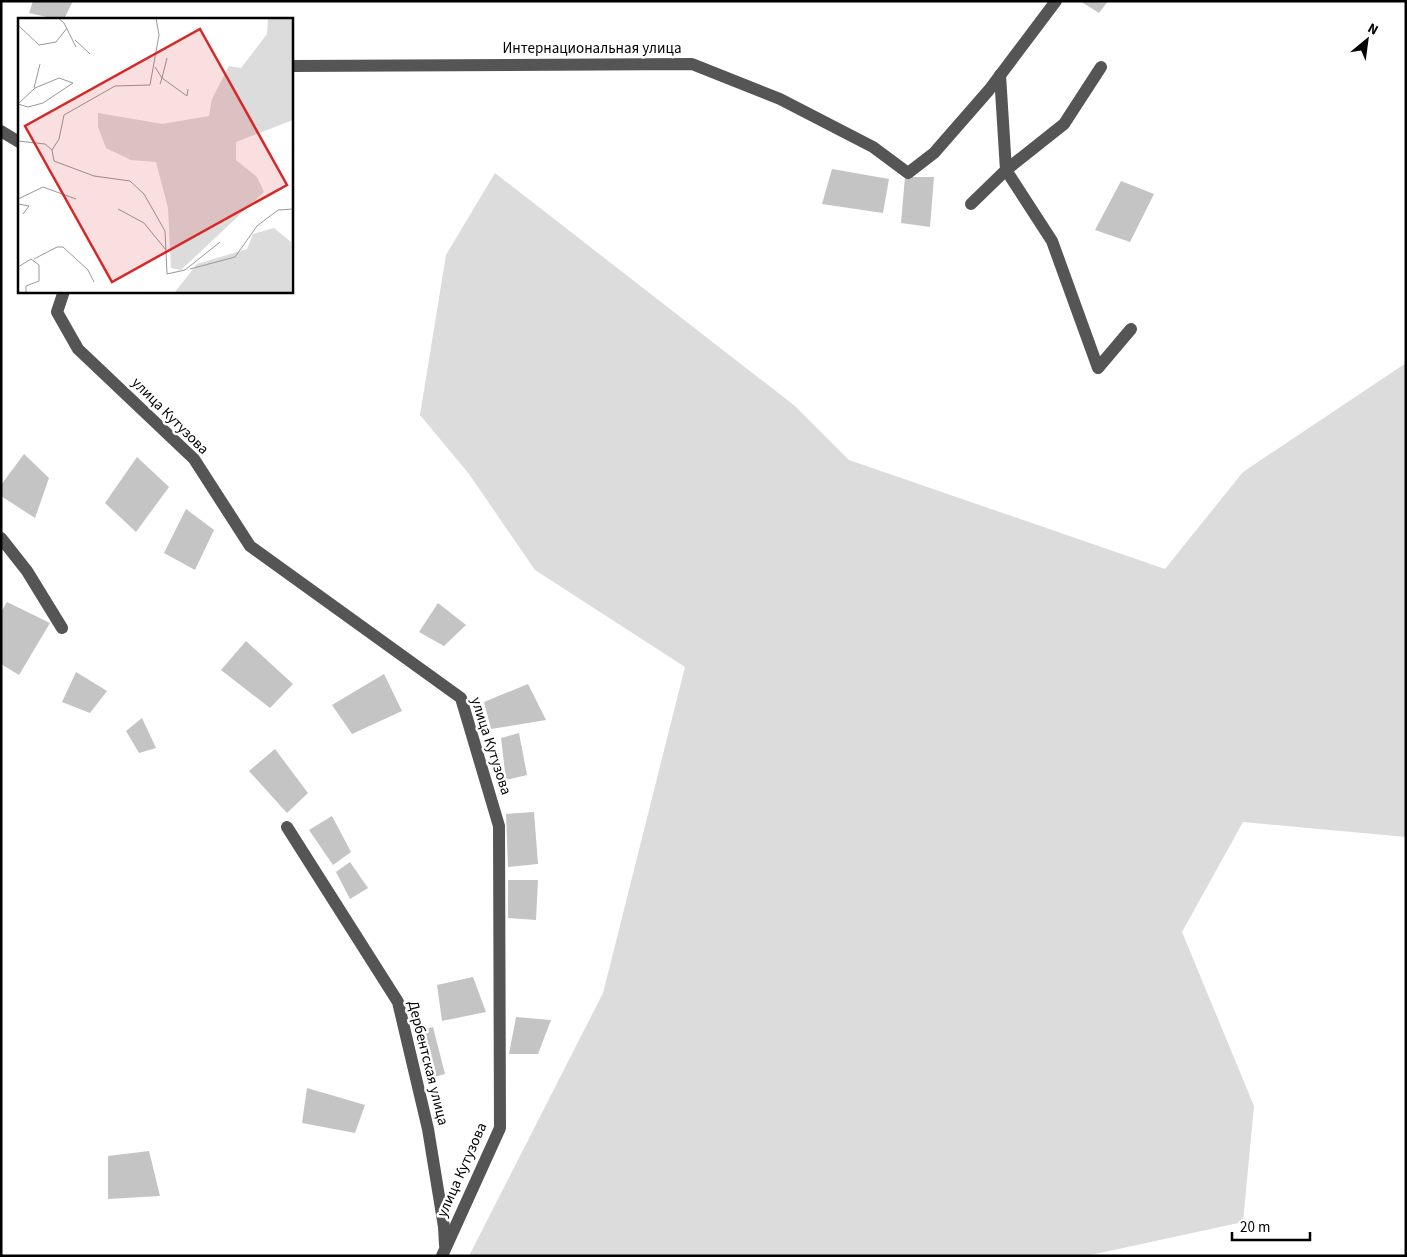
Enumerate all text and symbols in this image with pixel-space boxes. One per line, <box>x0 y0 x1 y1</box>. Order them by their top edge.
north arrow <box>1342 15 1392 65</box>
inset map <box>18 18 292 292</box>
text: N <box>1364 19 1382 41</box>
street label: Интернациональная улица <box>502 38 682 59</box>
street label: улица Кутузова <box>127 373 213 459</box>
street label: улица Кутузова <box>465 694 517 798</box>
street label: Дербентская улица <box>402 998 454 1128</box>
street label: улица Кутузова <box>432 1119 492 1221</box>
scale bar <box>1232 1210 1310 1242</box>
text: 20 m <box>1240 1217 1270 1238</box>

